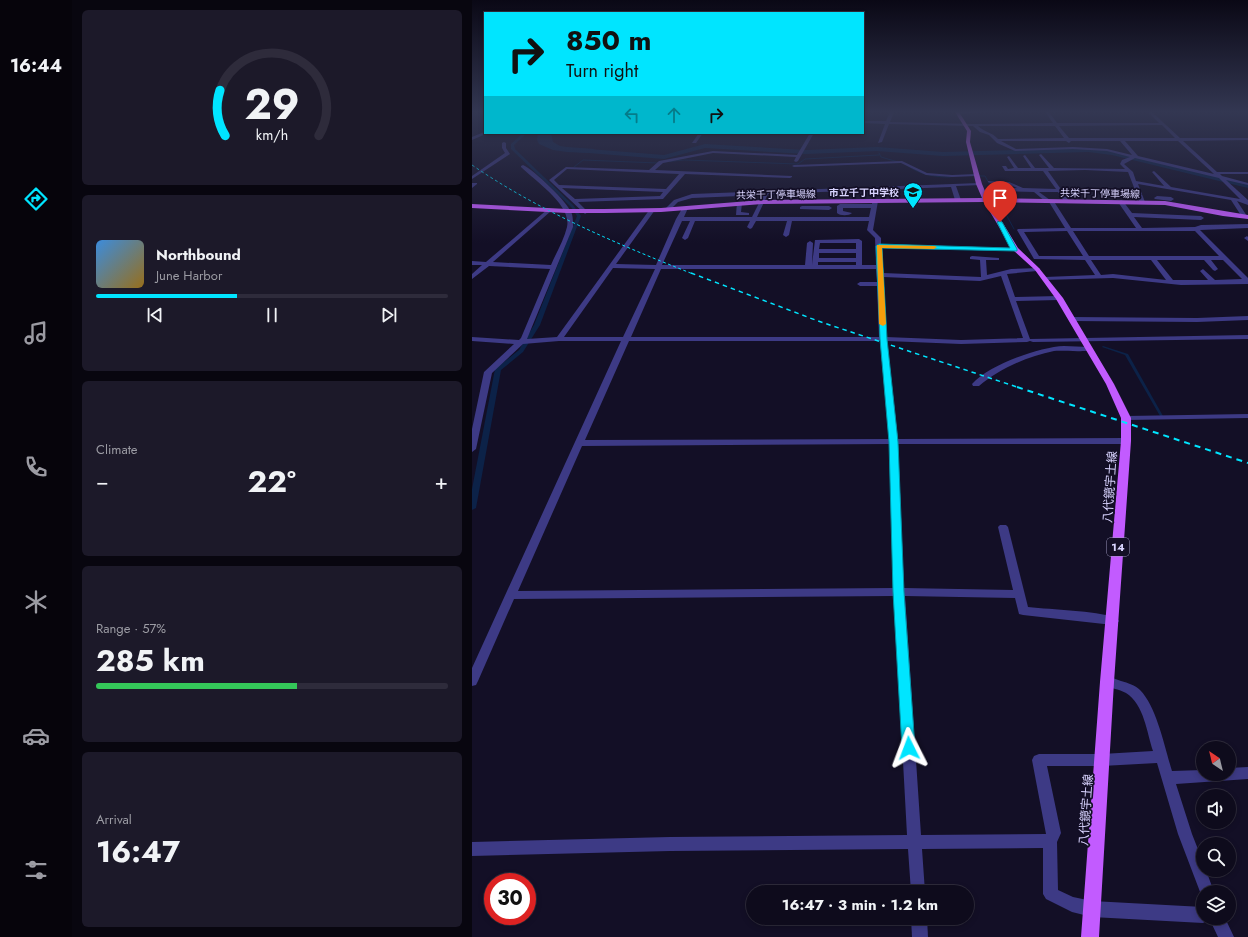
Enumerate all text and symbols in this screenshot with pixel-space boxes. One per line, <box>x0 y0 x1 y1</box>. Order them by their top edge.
text: 850 m <box>566 20 652 61</box>
icon: right <box>500 28 552 80</box>
text: 16:44 <box>10 53 62 79</box>
text: Turn right <box>566 58 638 84</box>
text: 29 <box>244 74 300 135</box>
icon: left <box>621 104 643 126</box>
icon: ahead <box>663 104 685 126</box>
icon: right <box>705 104 727 126</box>
text: km/h <box>256 124 288 144</box>
school or university icon: 市立千丁中学校 <box>902 181 924 209</box>
pin <box>983 181 1017 222</box>
icon: directions <box>22 185 50 213</box>
place label: 市立千丁中学校 <box>829 185 899 200</box>
street label: 共栄千丁停車場線 <box>1060 185 1140 202</box>
street label: 共栄千丁停車場線 <box>736 186 816 203</box>
icon: arrive <box>989 187 1011 209</box>
text: Northbound <box>156 244 241 266</box>
text: June Harbor <box>156 266 222 285</box>
icon: previous <box>144 304 166 326</box>
icon: pause <box>261 304 283 326</box>
icon: next <box>378 304 400 326</box>
icon: music <box>22 319 50 347</box>
text: Climate <box>96 440 137 459</box>
street label: 八代鏡宇土線 <box>1099 450 1121 524</box>
icon: phone <box>22 453 50 481</box>
text: 22° <box>248 460 296 503</box>
text: − <box>96 465 109 497</box>
text: + <box>434 465 448 497</box>
road number: 14 <box>1107 538 1129 556</box>
icon: climate <box>22 588 50 616</box>
text: Range · 57% <box>96 619 166 638</box>
text: 285 km <box>96 639 205 682</box>
icon: car <box>22 722 50 750</box>
position arrow <box>888 727 930 769</box>
north arrow <box>1196 741 1236 781</box>
map controls <box>1196 741 1236 925</box>
street label: 八代鏡宇土線 <box>1075 773 1097 847</box>
button: sound <box>1196 789 1236 829</box>
text: Arrival <box>96 810 132 829</box>
text: 16:47 <box>96 830 180 873</box>
button: search <box>1196 837 1236 877</box>
icon: filters <box>22 856 50 884</box>
speed limit sign: 30 <box>484 873 536 925</box>
button: layers <box>1196 885 1236 925</box>
text: 16:47 · 3 min · 1.2 km <box>782 894 938 916</box>

